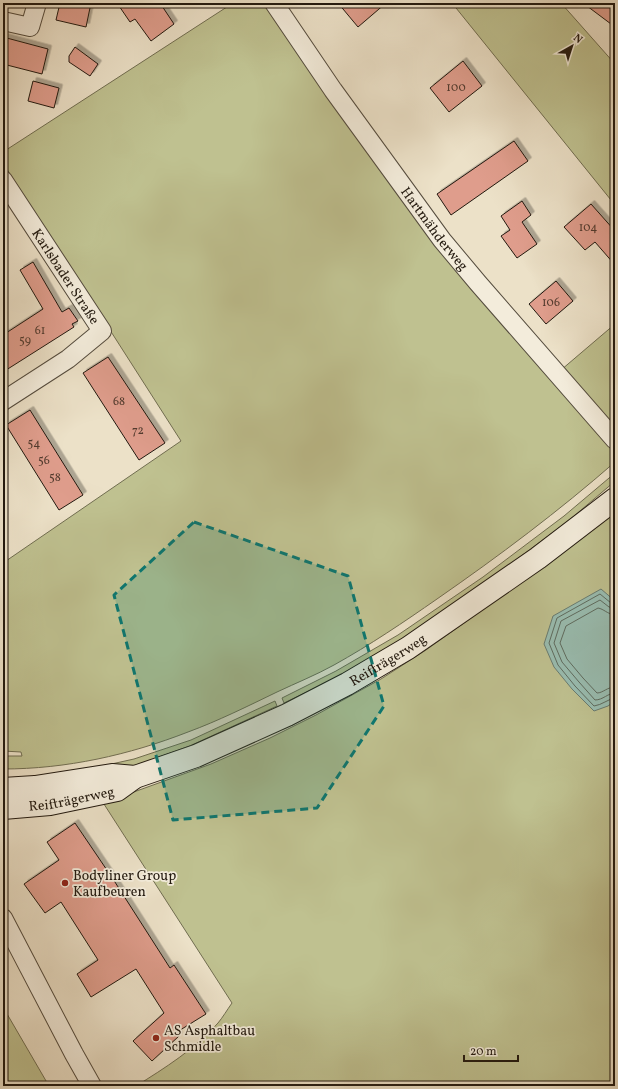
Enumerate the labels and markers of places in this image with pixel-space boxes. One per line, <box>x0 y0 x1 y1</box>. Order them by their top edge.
place label: Bodyliner Group Kaufbeuren <box>73 867 176 902</box>
marker: Bodyliner Group Kaufbeuren <box>60 878 70 888</box>
place label: AS Asphaltbau Schmidle <box>164 1022 255 1057</box>
marker: AS Asphaltbau Schmidle <box>151 1033 161 1043</box>

